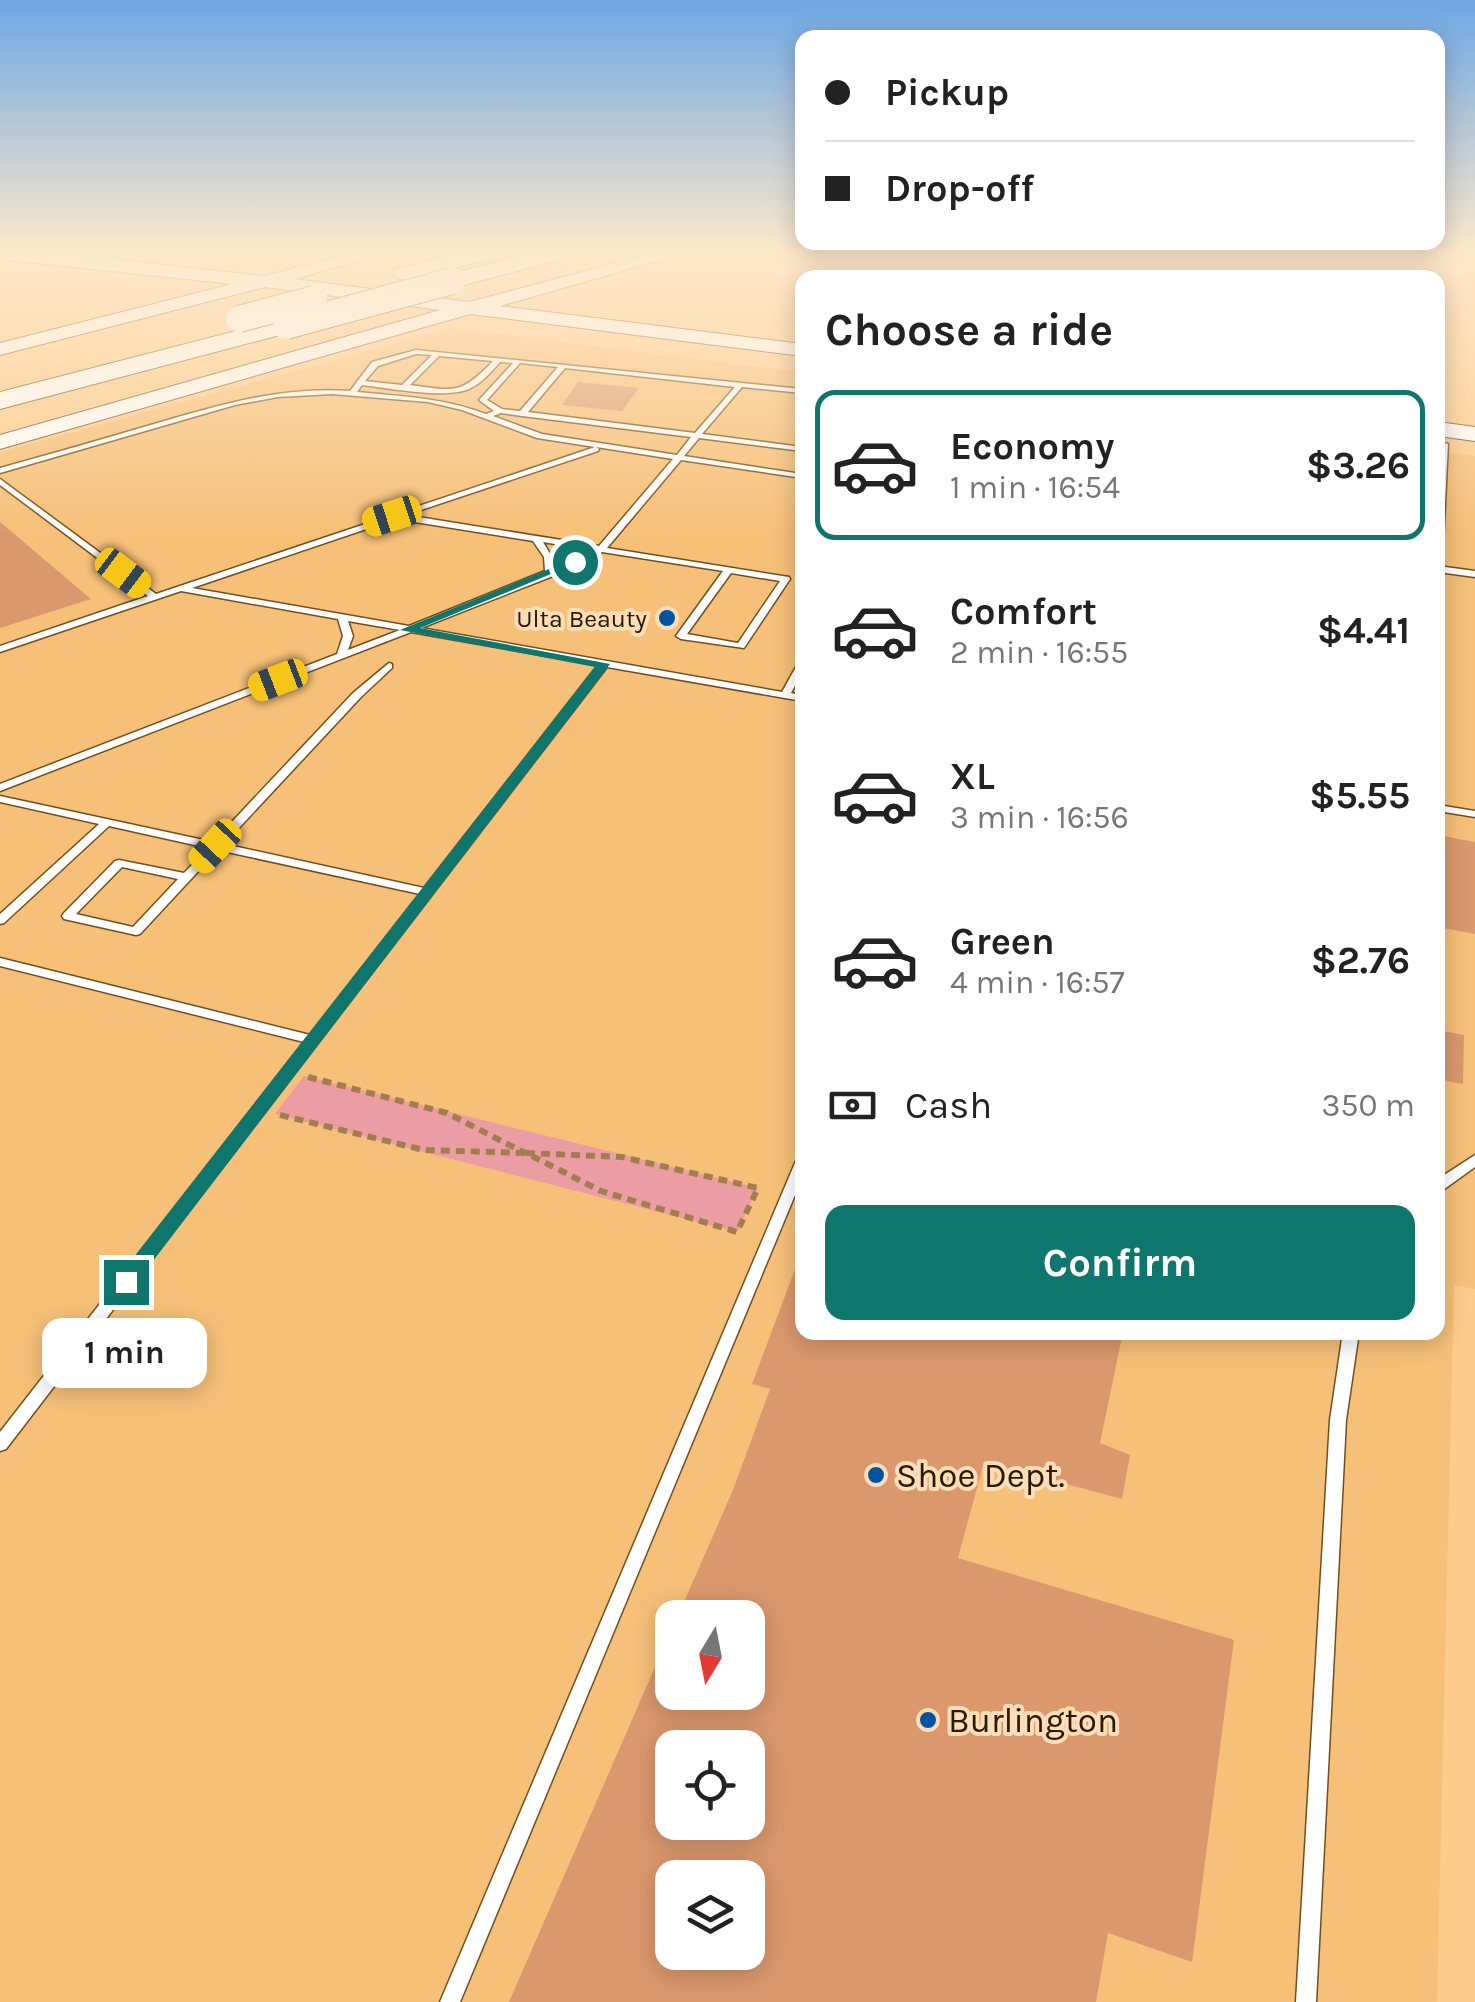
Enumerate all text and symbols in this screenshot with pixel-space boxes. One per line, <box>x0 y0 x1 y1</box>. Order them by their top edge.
text: Pickup <box>885 70 1009 115</box>
text: Drop-off <box>885 166 1034 211</box>
text: Choose a ride <box>825 304 1113 356</box>
icon: car <box>830 420 920 510</box>
text: Economy <box>950 424 1114 469</box>
text: $3.26 <box>1306 443 1410 488</box>
text: 1 min · 16:54 <box>950 469 1120 506</box>
car <box>359 492 425 540</box>
route start <box>553 540 598 585</box>
car <box>90 543 156 603</box>
icon: car <box>830 585 920 675</box>
text: Comfort <box>950 589 1097 634</box>
place label: Ulta Beauty <box>516 604 647 633</box>
marker: Ulta Beauty <box>656 607 678 629</box>
text: $4.41 <box>1317 608 1410 653</box>
text: 2 min · 16:55 <box>950 634 1128 671</box>
car <box>245 655 311 705</box>
icon: car <box>830 750 920 840</box>
text: XL <box>950 754 995 799</box>
text: $5.55 <box>1309 773 1410 818</box>
text: 3 min · 16:56 <box>950 799 1129 836</box>
car <box>184 814 246 878</box>
icon: car <box>830 915 920 1005</box>
text: Green <box>950 919 1055 964</box>
text: $2.76 <box>1311 938 1410 983</box>
text: 4 min · 16:57 <box>950 964 1125 1001</box>
icon: cash <box>825 1078 880 1133</box>
text: Cash <box>905 1083 992 1128</box>
text: 350 m <box>1322 1087 1415 1124</box>
button: Confirm <box>825 1205 1415 1320</box>
route end <box>104 1260 149 1305</box>
callout: 1 min <box>44 1317 208 1387</box>
text: 1 min <box>84 1334 165 1371</box>
place label: Shoe Dept. <box>896 1455 1065 1496</box>
marker: Shoe Dept. <box>865 1464 887 1486</box>
north arrow <box>655 1600 765 1710</box>
map controls <box>655 1600 765 1970</box>
place label: Burlington <box>948 1700 1118 1741</box>
marker: Burlington <box>917 1709 939 1731</box>
button: locate <box>655 1730 765 1840</box>
button: layers <box>655 1860 765 1970</box>

